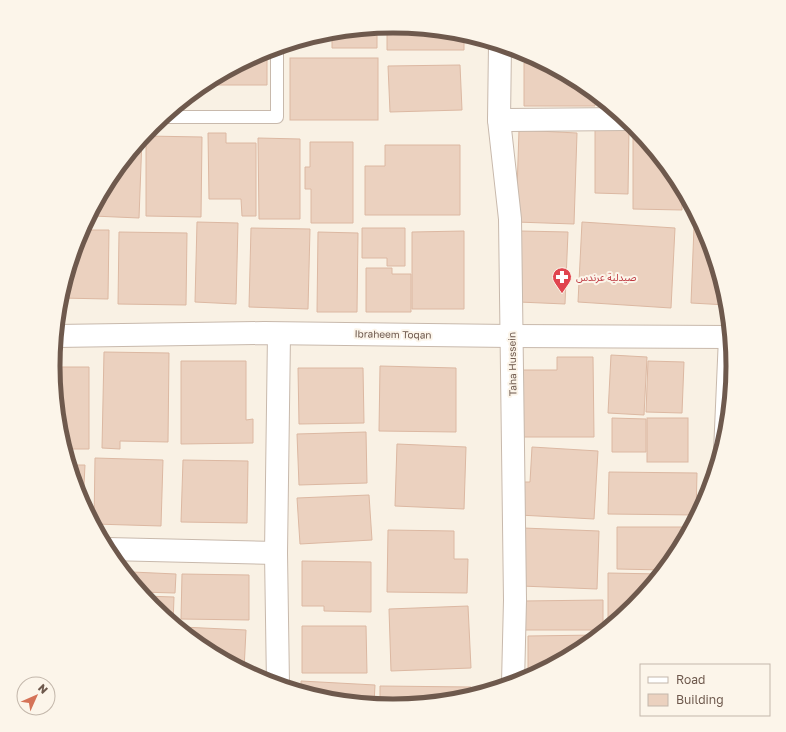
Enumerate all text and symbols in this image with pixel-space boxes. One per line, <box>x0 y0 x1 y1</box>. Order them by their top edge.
pharmacy icon: صيدلية عرندس <box>551 266 573 294</box>
place label: صيدلية عرندس <box>576 271 637 284</box>
street label: Ibraheem Toqan <box>354 327 432 341</box>
street label: Taha Hussein <box>505 332 519 396</box>
legend <box>640 664 770 716</box>
text: Road <box>676 672 705 687</box>
north arrow <box>16 676 56 716</box>
text: N <box>36 681 51 696</box>
text: Building <box>676 692 724 707</box>

